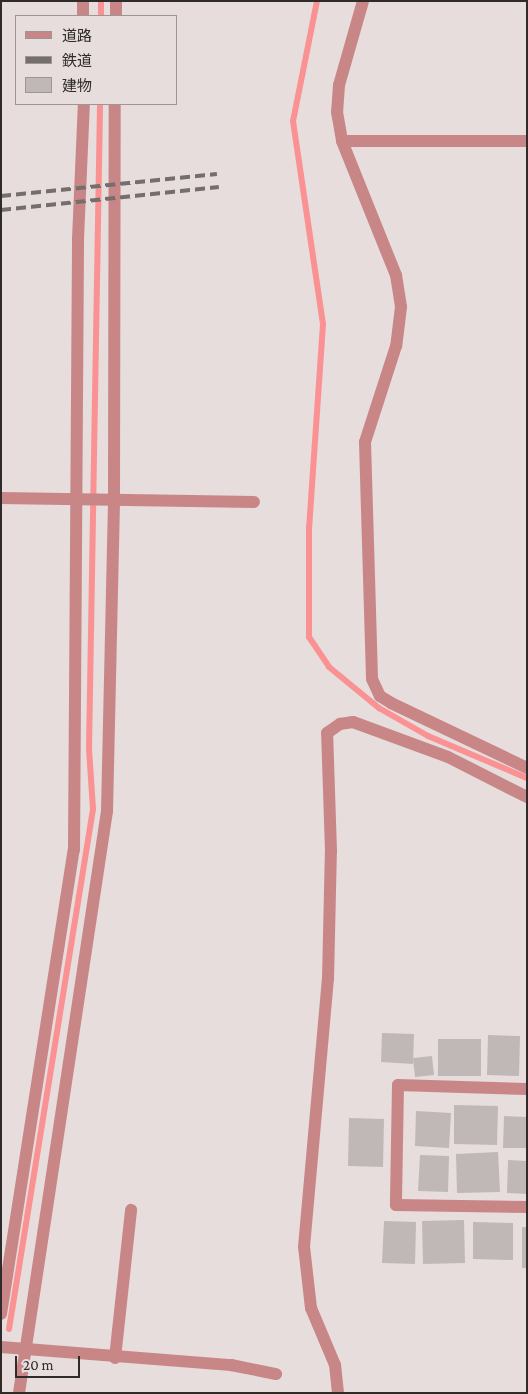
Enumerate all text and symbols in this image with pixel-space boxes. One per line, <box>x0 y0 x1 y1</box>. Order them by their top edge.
legend <box>15 15 178 105</box>
text: 道路 <box>62 28 92 44</box>
text: 鉄道 <box>62 53 92 69</box>
text: 建物 <box>62 78 92 94</box>
scale bar <box>18 1346 82 1378</box>
text: 20 m <box>23 1357 54 1373</box>

